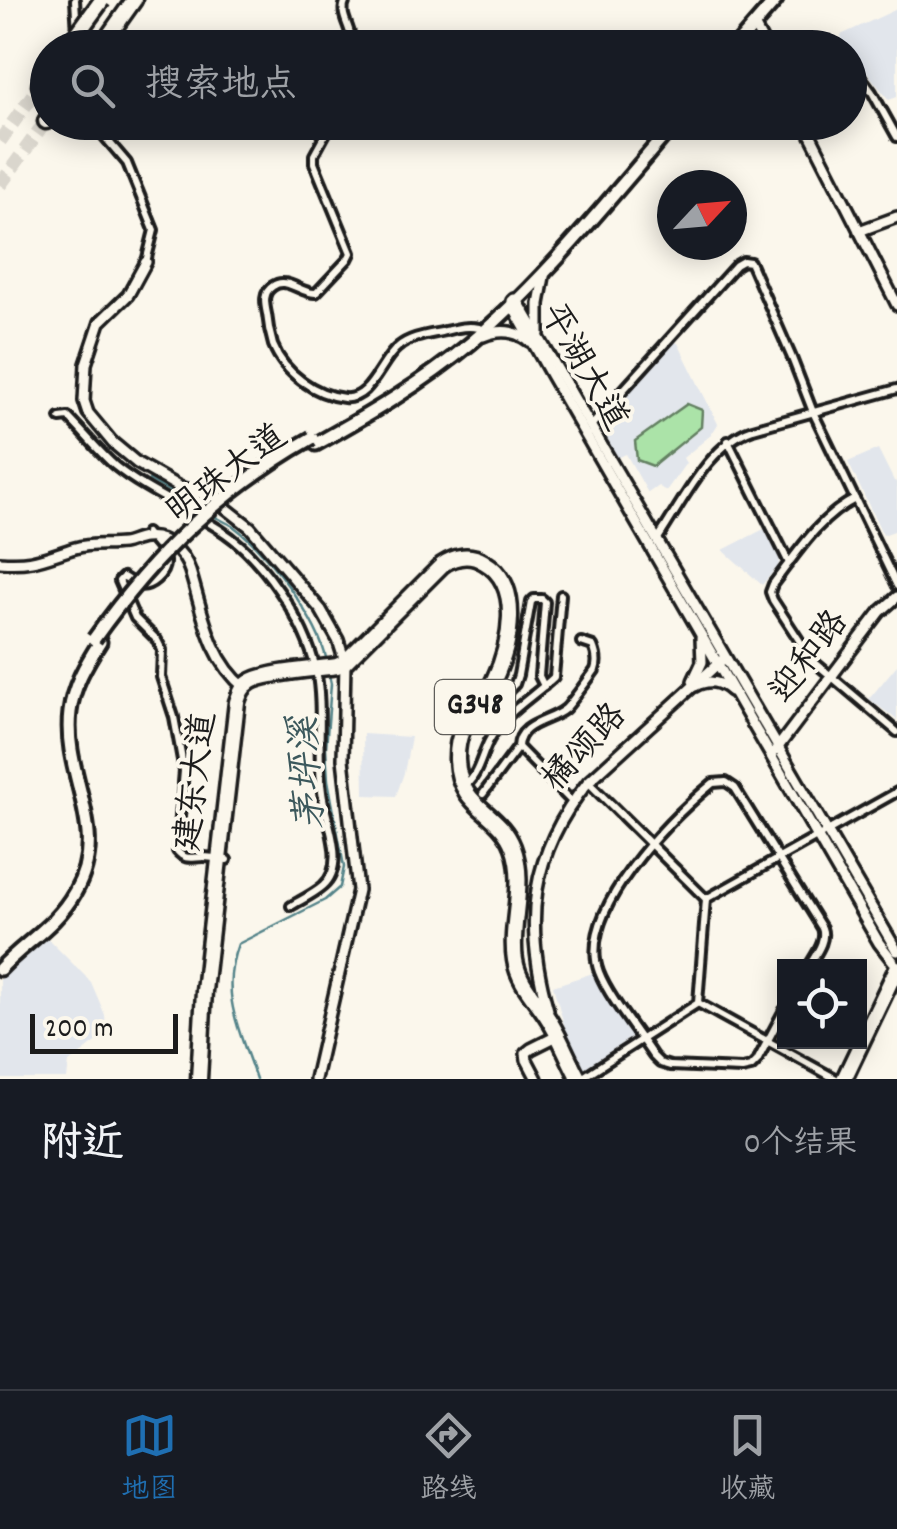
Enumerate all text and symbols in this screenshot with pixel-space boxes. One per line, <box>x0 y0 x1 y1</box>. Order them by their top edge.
search box <box>30 30 867 140</box>
icon: search <box>65 58 120 113</box>
text: 搜索地点 <box>145 60 297 115</box>
north arrow <box>657 170 747 260</box>
street label: 平湖大道 <box>525 295 639 441</box>
street label: 明珠大道 <box>157 414 299 538</box>
street label: 迎和路 <box>759 601 863 715</box>
road number: G348 <box>435 680 515 734</box>
street label: 橘颂路 <box>532 694 640 804</box>
street label: 建东大道 <box>165 709 231 855</box>
water label: 茅坪溪 <box>278 712 341 832</box>
map controls <box>777 959 867 1049</box>
button: locate <box>777 959 867 1049</box>
scale bar <box>30 1009 178 1054</box>
text: 200 m <box>45 1011 113 1051</box>
text: 附近 <box>40 1117 124 1177</box>
text: 0个结果 <box>744 1123 857 1169</box>
tab: 地图 <box>121 1408 178 1512</box>
tab: 路线 <box>420 1408 477 1512</box>
tab: 收藏 <box>719 1408 776 1512</box>

